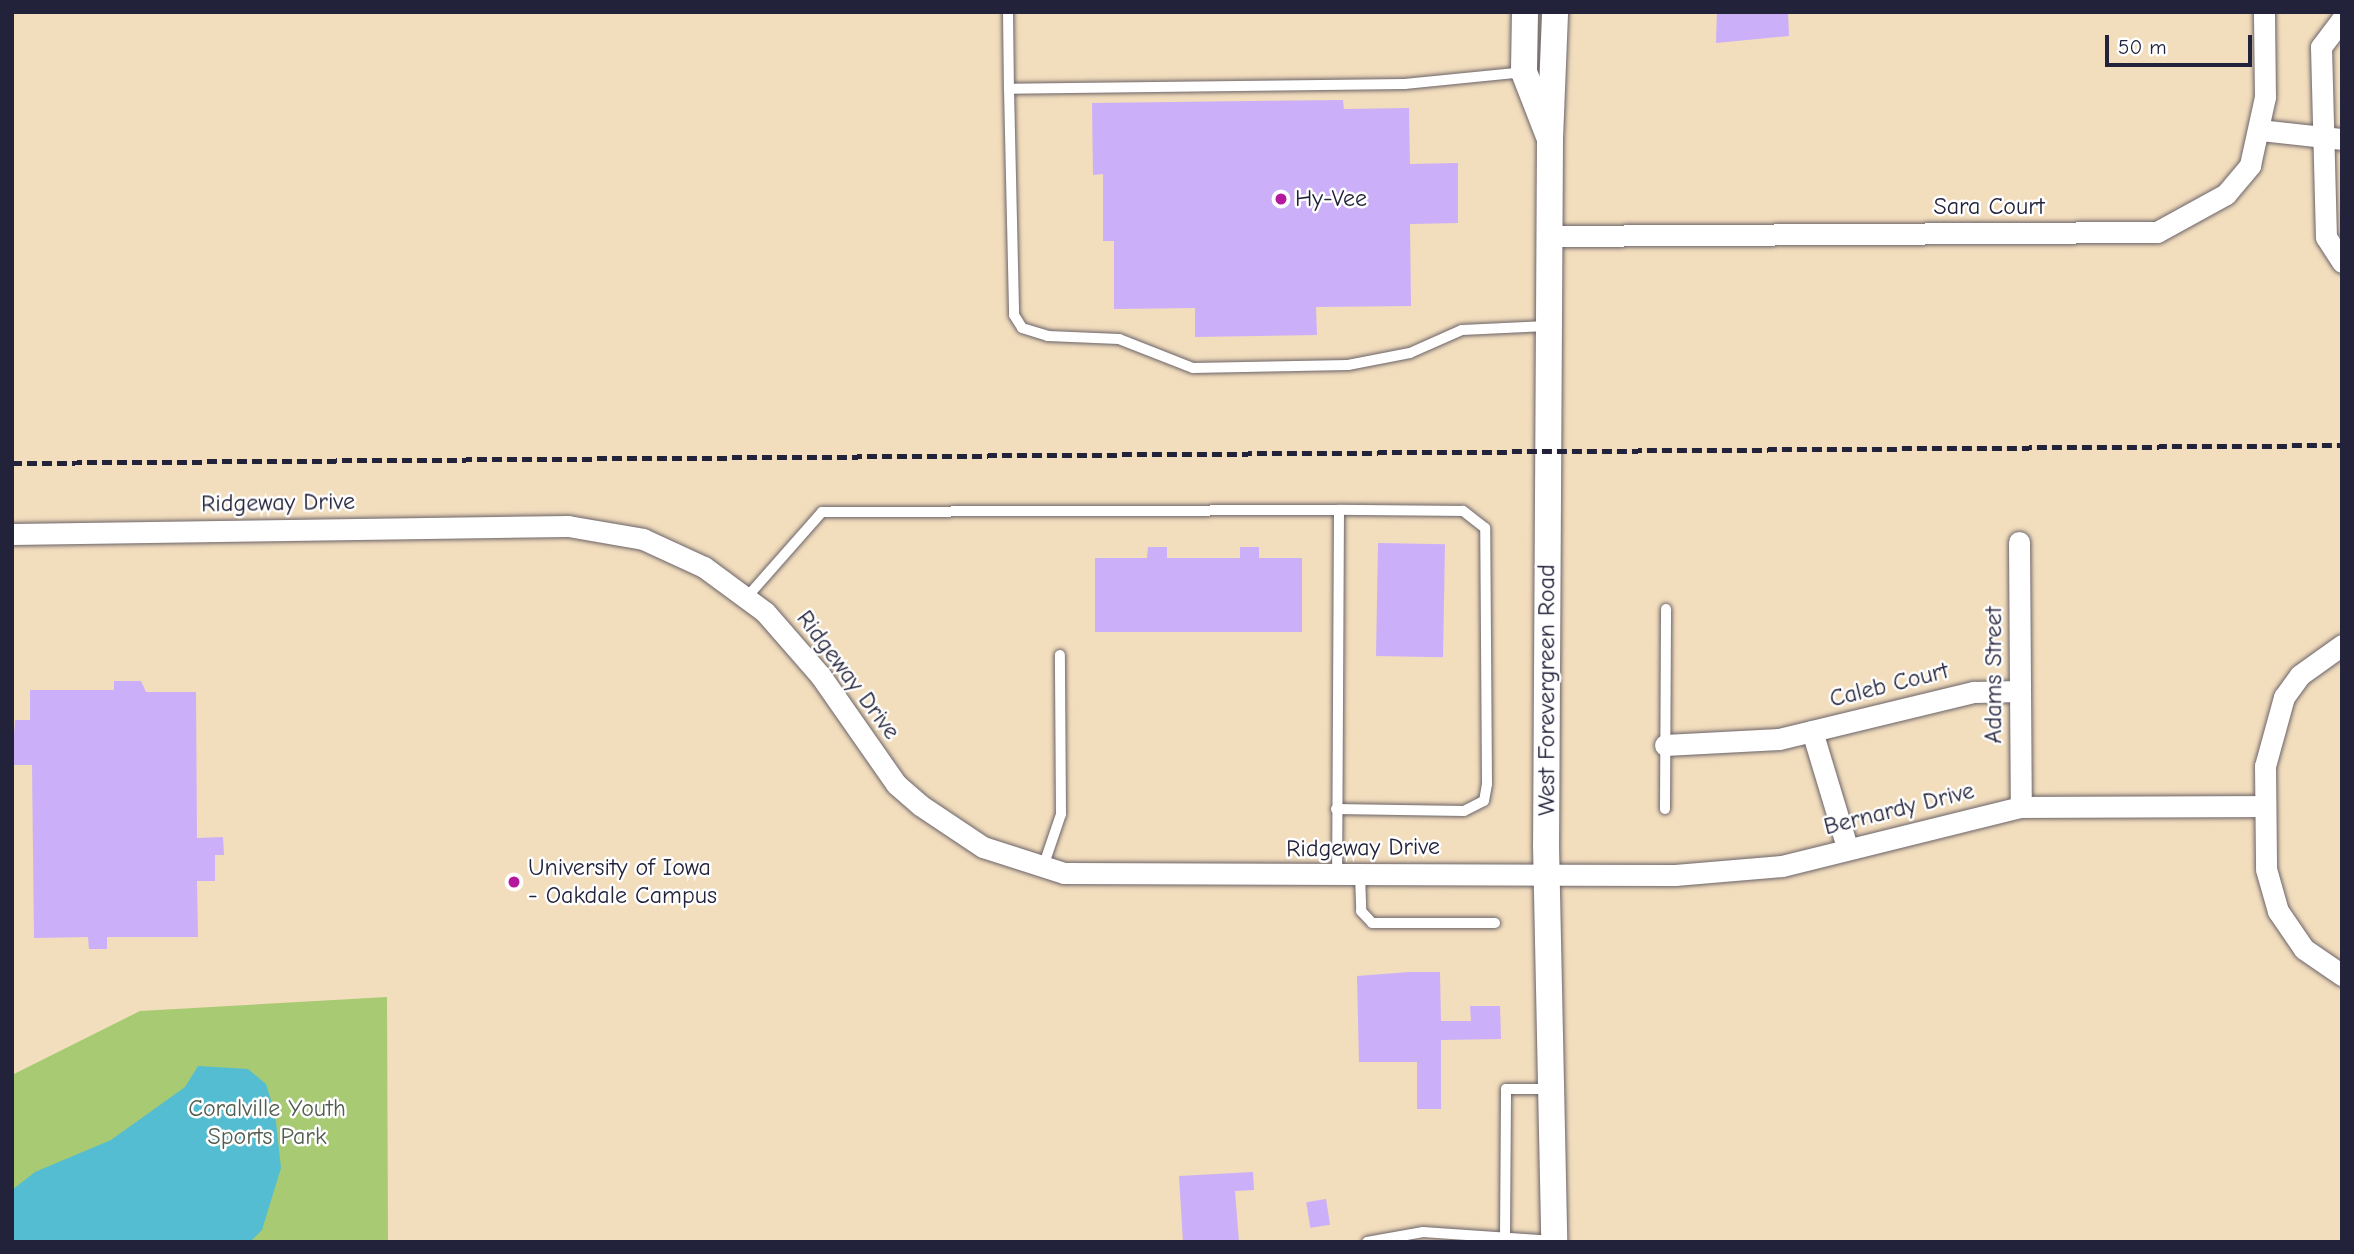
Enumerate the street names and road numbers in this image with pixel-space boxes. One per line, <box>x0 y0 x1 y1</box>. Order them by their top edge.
street label: Sara Court <box>1933 193 2045 221</box>
street label: Ridgeway Drive <box>201 487 355 519</box>
street label: West Forevergreen Road <box>1533 564 1561 816</box>
street label: Ridgeway Drive <box>790 605 906 745</box>
street label: Adams Street <box>1980 607 2008 743</box>
street label: Caleb Court <box>1827 656 1951 714</box>
street label: Bernardy Drive <box>1821 776 1977 842</box>
street label: Ridgeway Drive <box>1286 832 1440 864</box>

